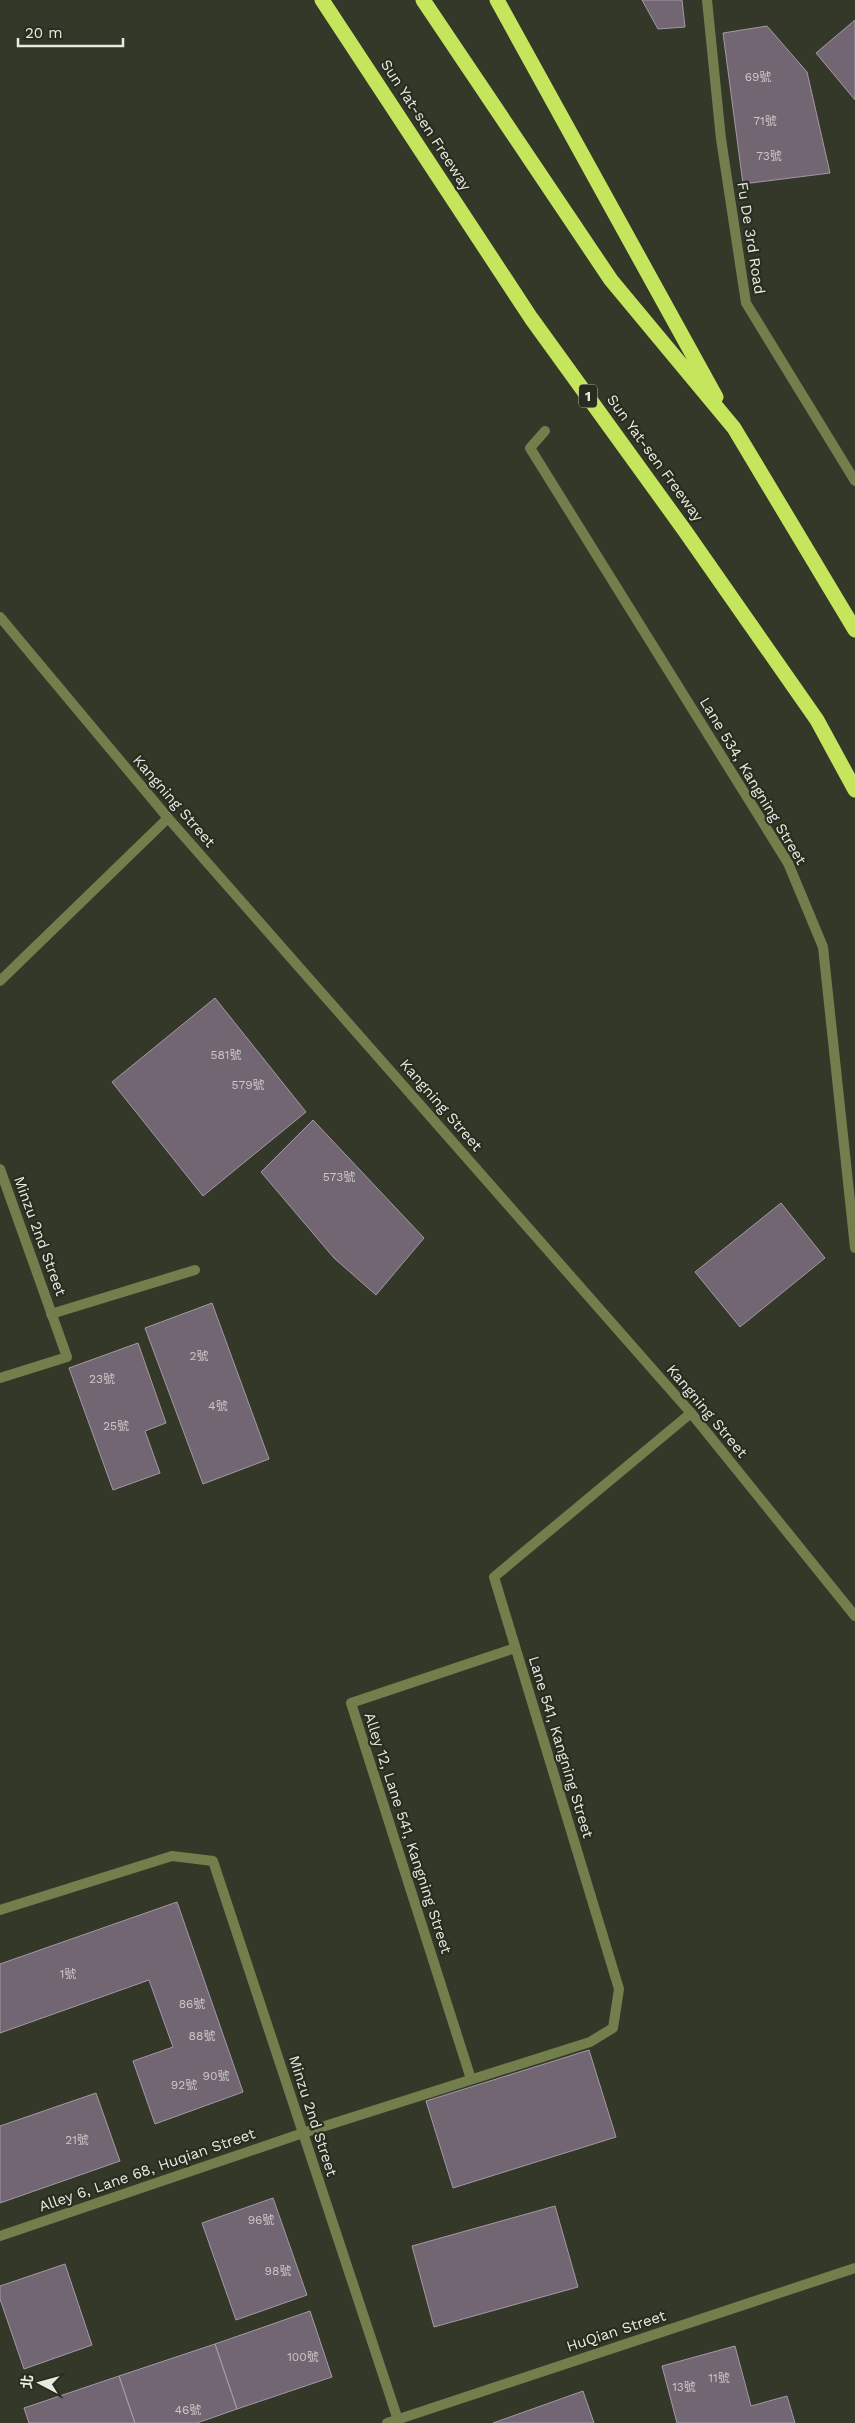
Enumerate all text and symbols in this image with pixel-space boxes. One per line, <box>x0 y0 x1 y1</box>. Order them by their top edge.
scale bar <box>18 15 122 47</box>
text: 20 m <box>25 24 63 42</box>
street label: Sun Yat-sen Freeway <box>377 56 475 194</box>
house number: 69號 <box>745 70 771 84</box>
house number: 71號 <box>753 114 777 128</box>
house number: 73號 <box>756 149 782 163</box>
street label: Fu De 3rd Road <box>733 181 769 295</box>
road number: 1 <box>579 384 597 408</box>
street label: Sun Yat-sen Freeway <box>603 391 707 525</box>
street label: Lane 534, Kangning Street <box>696 694 811 869</box>
street label: Kangning Street <box>129 751 219 851</box>
house number: 581號 <box>210 1048 242 1062</box>
street label: Kangning Street <box>396 1055 486 1155</box>
house number: 579號 <box>231 1078 265 1092</box>
house number: 573號 <box>323 1170 355 1184</box>
street label: Minzu 2nd Street <box>10 1174 70 1299</box>
house number: 2號 <box>190 1349 209 1363</box>
street label: Kangning Street <box>663 1361 752 1462</box>
house number: 23號 <box>89 1372 115 1386</box>
house number: 4號 <box>208 1399 228 1413</box>
house number: 25號 <box>103 1419 129 1433</box>
street label: Lane 541, Kangning Street <box>525 1654 597 1841</box>
street label: Alley 12, Lane 541, Kangning Street <box>360 1710 456 1957</box>
house number: 1號 <box>60 1967 76 1981</box>
house number: 86號 <box>179 1997 205 2011</box>
house number: 88號 <box>189 2029 215 2043</box>
street label: Minzu 2nd Street <box>285 2053 341 2179</box>
house number: 90號 <box>203 2069 229 2083</box>
house number: 92號 <box>171 2078 197 2092</box>
street label: Alley 6, Lane 68, Huqian Street <box>36 2124 258 2216</box>
house number: 21號 <box>65 2133 89 2147</box>
house number: 96號 <box>248 2213 274 2227</box>
house number: 98號 <box>265 2264 291 2278</box>
street label: HuQian Street <box>564 2306 669 2356</box>
house number: 100號 <box>287 2350 319 2364</box>
north arrow <box>15 2358 65 2408</box>
house number: 11號 <box>708 2371 730 2385</box>
text: 北 <box>18 2374 36 2389</box>
house number: 13號 <box>672 2380 696 2394</box>
house number: 46號 <box>175 2403 201 2417</box>

